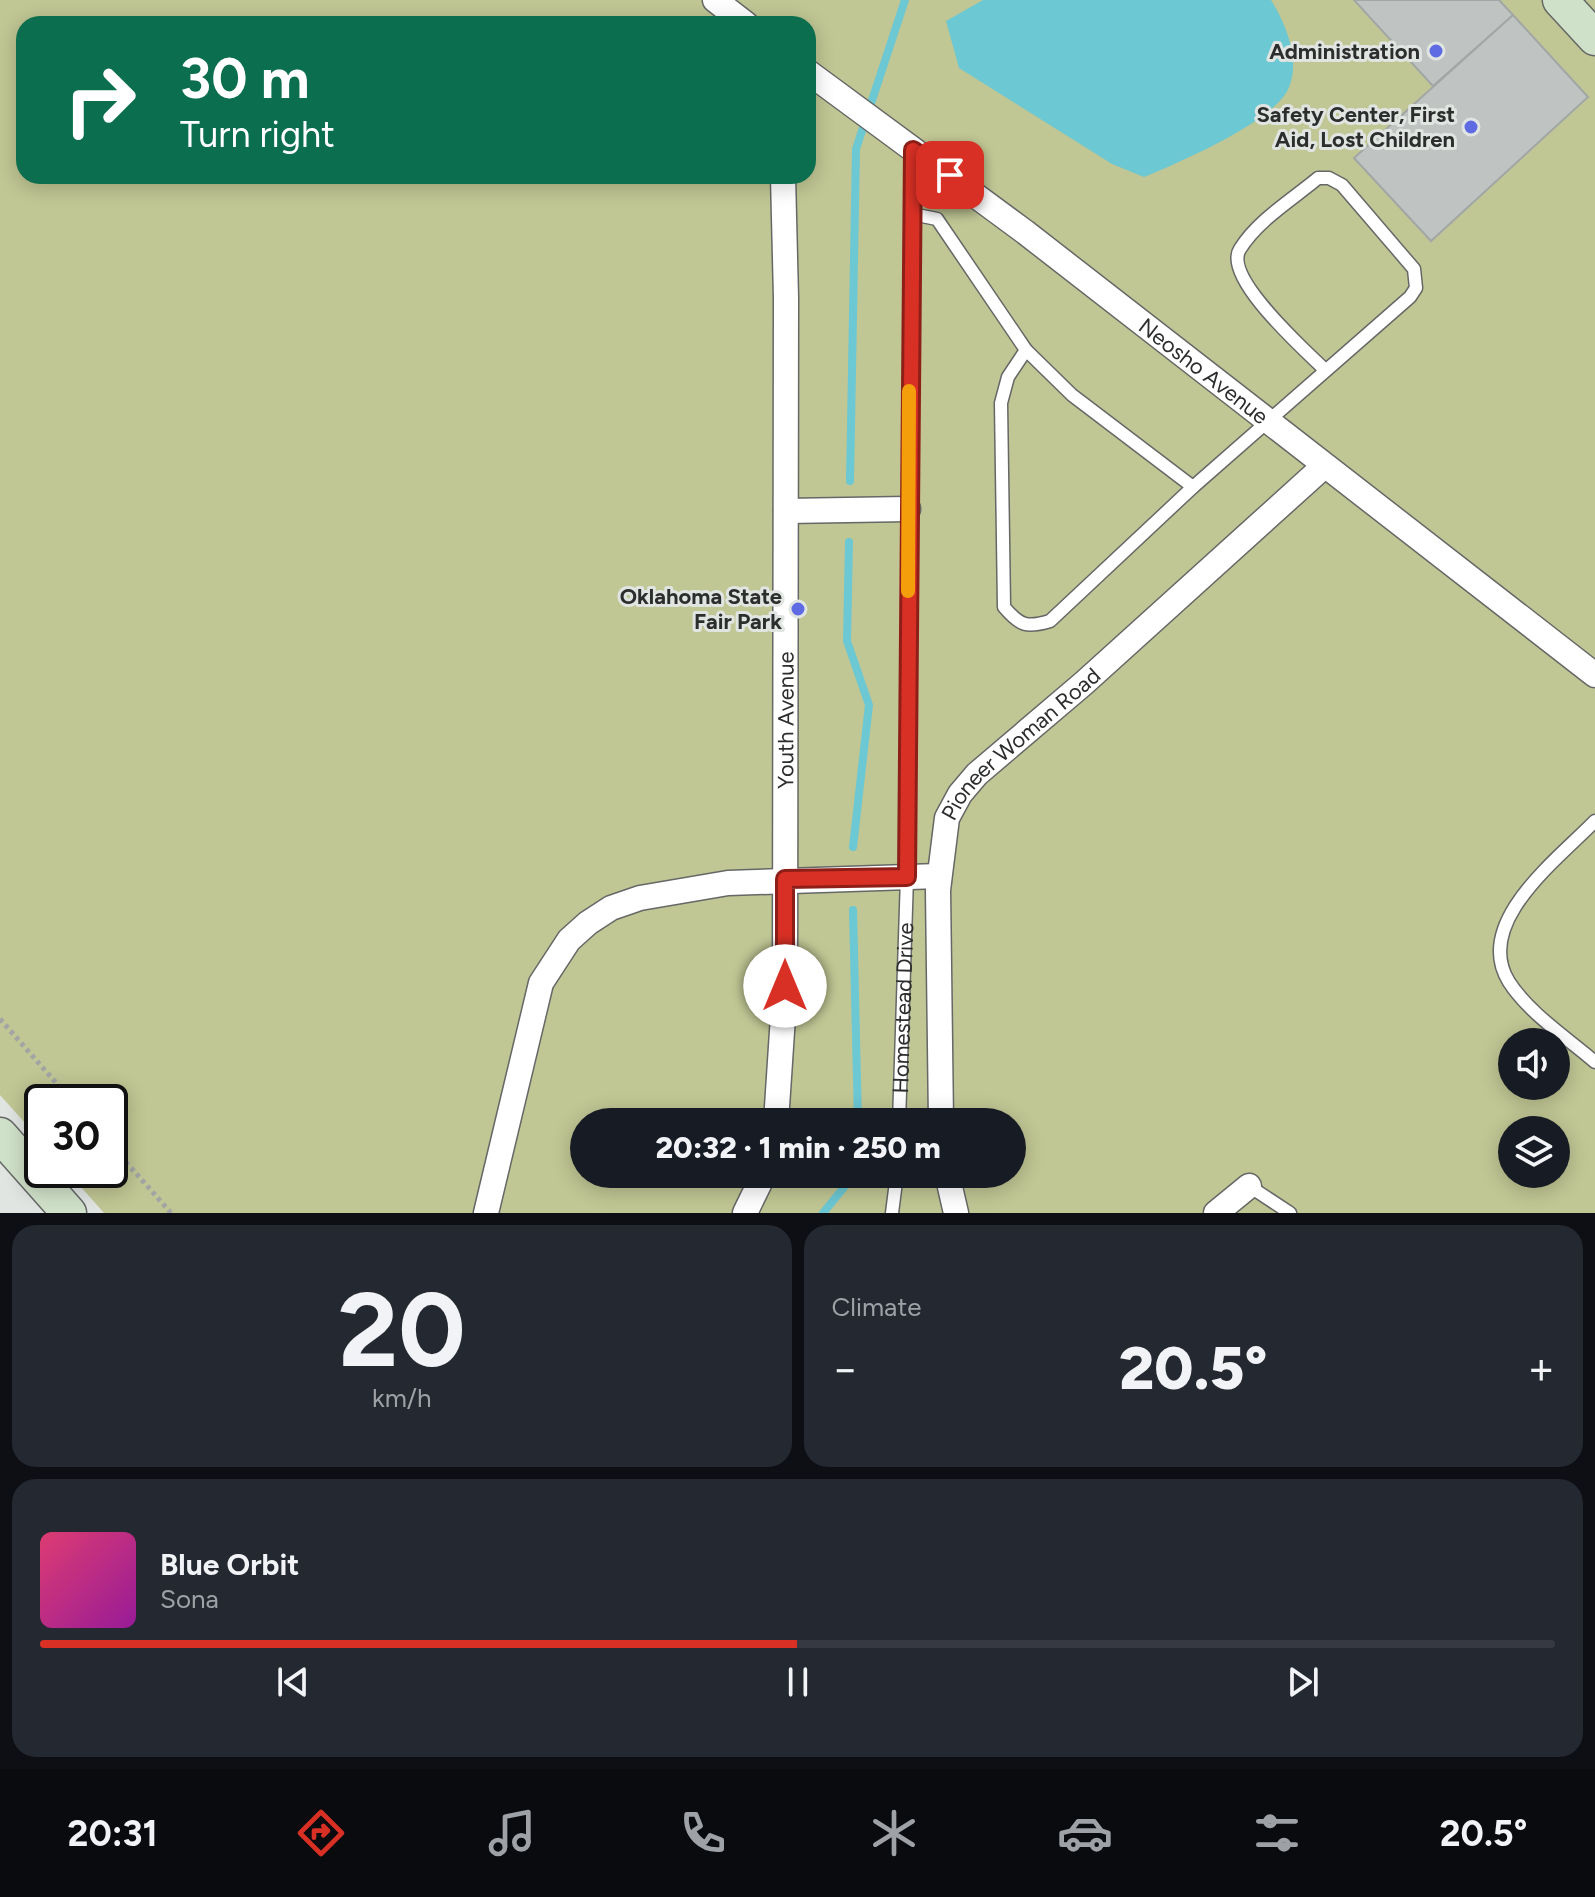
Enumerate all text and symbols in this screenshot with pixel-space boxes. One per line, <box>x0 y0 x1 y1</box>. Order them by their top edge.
place label: Administration <box>1269 38 1420 65</box>
marker: Administration <box>1427 42 1445 60</box>
text: 30 m <box>180 45 310 112</box>
icon: right <box>48 48 152 152</box>
place label: Safety Center, First Aid, Lost Children <box>1257 101 1455 153</box>
text: Turn right <box>180 113 335 156</box>
marker: Safety Center, First Aid, Lost Children <box>1462 118 1480 136</box>
pin <box>916 141 984 209</box>
icon: arrive <box>928 153 972 197</box>
street label: Neosho Avenue <box>1133 312 1274 430</box>
place label: Oklahoma State Fair Park <box>620 583 782 635</box>
marker: Oklahoma State Fair Park <box>789 600 807 618</box>
street label: Youth Avenue <box>772 652 799 789</box>
street label: Pioneer Woman Road <box>935 662 1106 825</box>
street label: Homestead Drive <box>887 922 920 1094</box>
position arrow <box>743 944 827 1028</box>
map controls <box>1498 1028 1570 1188</box>
button: sound <box>1498 1028 1570 1100</box>
speed limit sign: 30 <box>24 1084 128 1188</box>
button: layers <box>1498 1116 1570 1188</box>
text: 20:32 · 1 min · 250 m <box>655 1129 941 1166</box>
text: 20 <box>338 1267 466 1392</box>
text: Climate <box>832 1291 921 1323</box>
text: 20.5° <box>1119 1332 1267 1404</box>
text: − <box>832 1342 859 1395</box>
text: + <box>1528 1342 1555 1395</box>
text: km/h <box>372 1382 431 1414</box>
text: Blue Orbit <box>160 1546 299 1583</box>
text: Sona <box>160 1583 219 1615</box>
icon: previous <box>271 1660 315 1704</box>
icon: pause <box>776 1660 820 1704</box>
icon: next <box>1281 1660 1325 1704</box>
icon: directions <box>293 1805 349 1861</box>
icon: music <box>484 1805 540 1861</box>
icon: phone <box>675 1805 731 1861</box>
icon: climate <box>866 1805 922 1861</box>
icon: car <box>1057 1805 1113 1861</box>
icon: filters <box>1249 1805 1305 1861</box>
text: 20:31 <box>68 1812 158 1855</box>
text: 20.5° <box>1440 1812 1527 1855</box>

